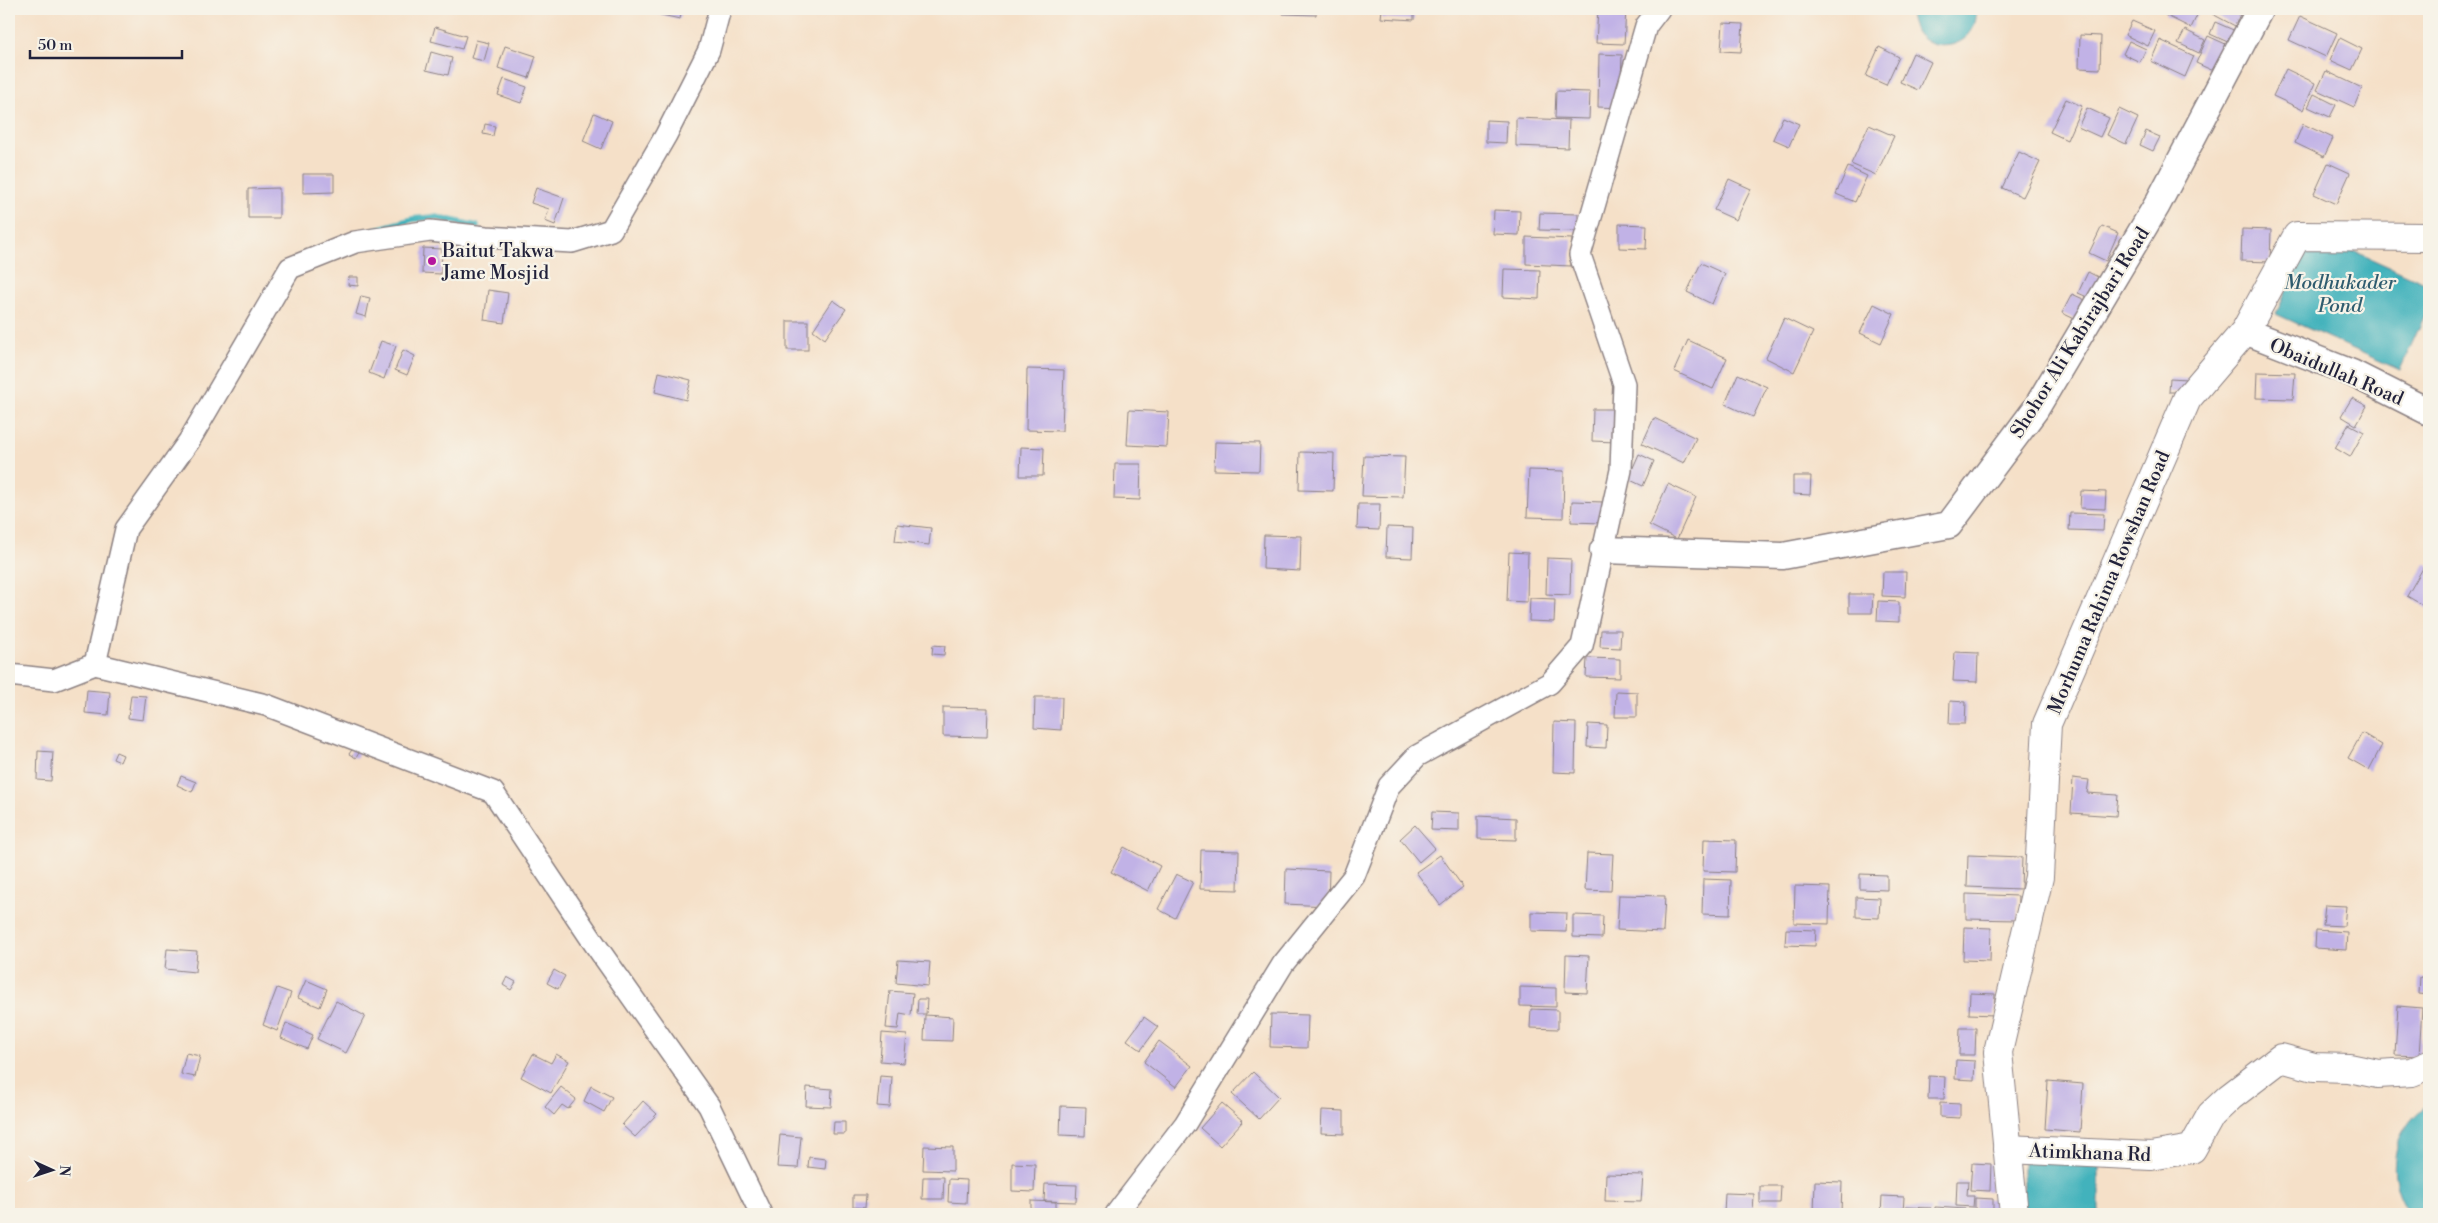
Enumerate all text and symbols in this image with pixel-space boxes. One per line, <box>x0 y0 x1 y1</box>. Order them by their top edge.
scale bar <box>30 28 182 60</box>
text: 50 m <box>38 36 72 55</box>
street label: Shohor Ali Kabirajbari Road <box>2005 222 2155 442</box>
place label: Baitut Takwa Jame Mosjid <box>441 239 554 285</box>
marker: Baitut Takwa Jame Mosjid <box>426 255 438 267</box>
water label: Modhukader Pond <box>2284 271 2397 319</box>
street label: Obaidullah Road <box>2266 333 2407 411</box>
street label: Morhuma Rahima Rowshan Road <box>2042 447 2176 718</box>
street label: Atimkhana Rd <box>2027 1139 2152 1167</box>
north arrow <box>28 1146 78 1196</box>
text: N <box>55 1165 73 1177</box>

